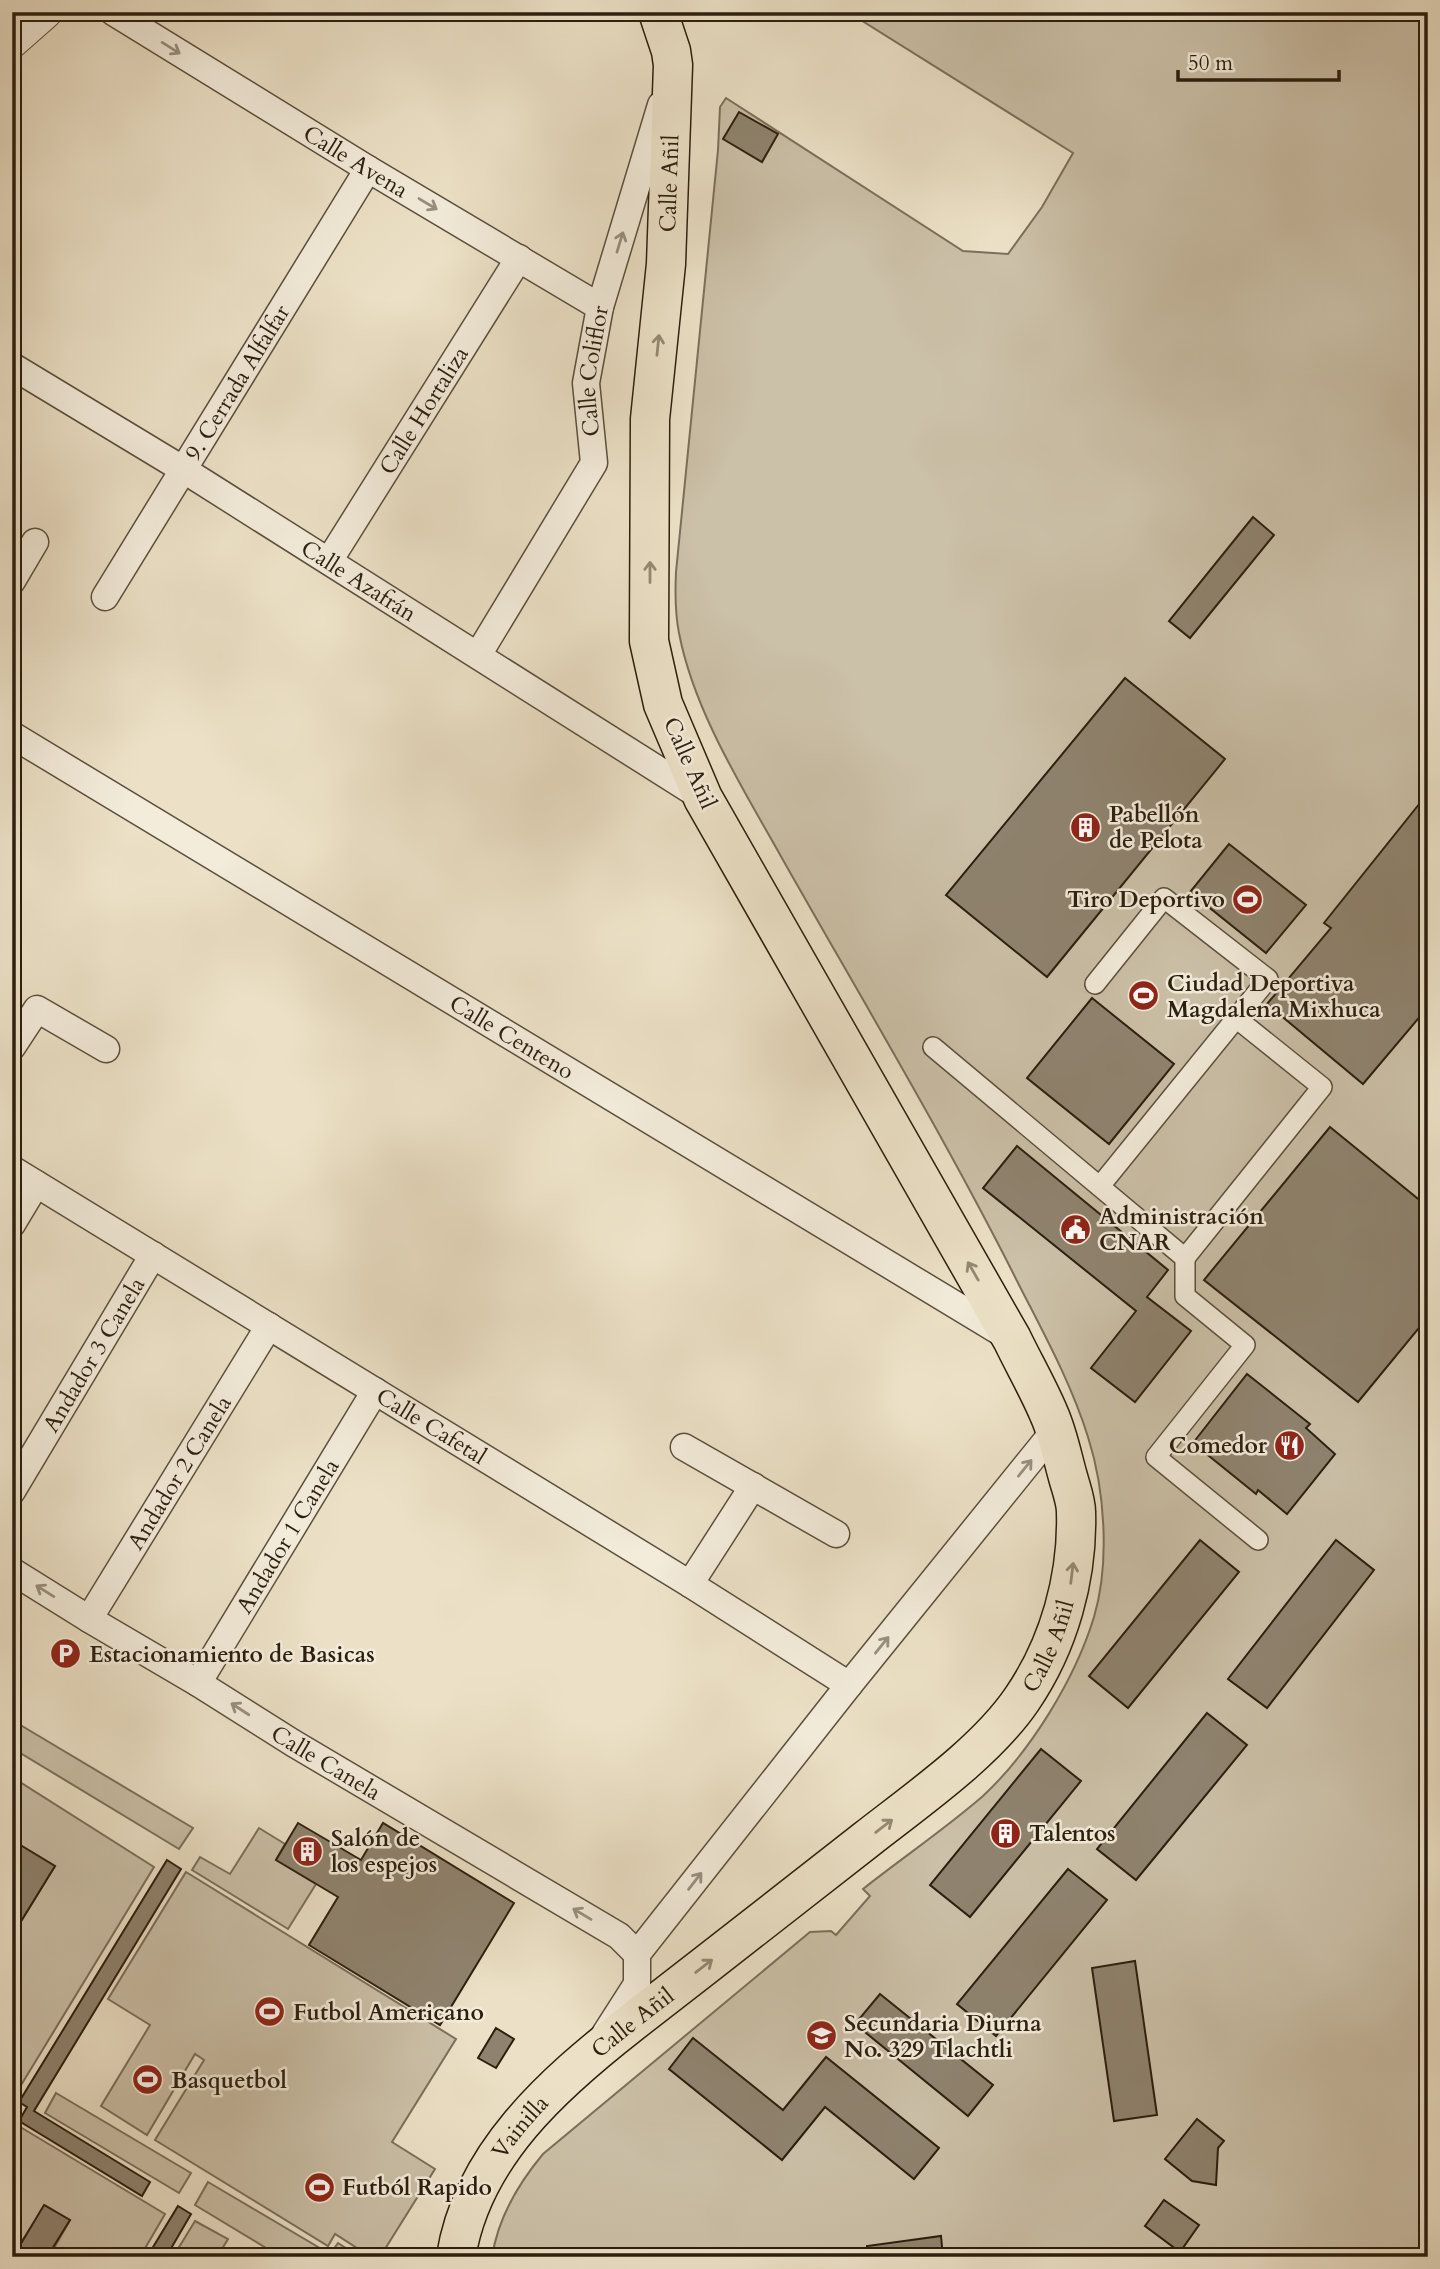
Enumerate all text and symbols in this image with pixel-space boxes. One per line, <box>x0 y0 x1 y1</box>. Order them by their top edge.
scale bar <box>1178 38 1338 82</box>
one-way arrow <box>160 41 180 55</box>
text: 50 m <box>1188 49 1233 78</box>
street label: Calle Avena <box>298 117 414 205</box>
street label: Calle Añil <box>652 134 686 233</box>
one-way arrow <box>418 198 438 212</box>
one-way arrow <box>615 231 628 253</box>
street label: 9. Cerrada Alfalfar <box>177 298 297 466</box>
street label: Calle Coliflor <box>570 303 616 438</box>
one-way arrow <box>652 334 665 357</box>
street label: Calle Hortaliza <box>372 340 475 480</box>
street label: Calle Azafrán <box>295 533 423 629</box>
one-way arrow <box>643 561 657 584</box>
street label: Calle Añil <box>656 712 724 814</box>
place label: Pabellón de Pelota <box>1109 799 1203 856</box>
building icon: Pabellón de Pelota <box>1069 810 1103 844</box>
sports icon: Tiro Deportivo <box>1231 882 1265 916</box>
place label: Tiro Deportivo <box>1067 884 1225 915</box>
place label: Ciudad Deportiva Magdalena Mixhuca <box>1167 968 1381 1025</box>
sports icon: Ciudad Deportiva Magdalena Mixhuca <box>1127 979 1161 1013</box>
street label: Calle Centeno <box>444 987 580 1086</box>
place label: Administración CNAR <box>1099 1201 1264 1258</box>
public building icon: Administración CNAR <box>1059 1212 1093 1246</box>
one-way arrow <box>966 1261 980 1281</box>
street label: Andador 3 Canela <box>35 1271 152 1438</box>
street label: Calle Cafetal <box>371 1380 493 1472</box>
street label: Andador 2 Canela <box>120 1389 238 1555</box>
restaurant icon: Comedor <box>1273 1428 1307 1462</box>
place label: Comedor <box>1169 1430 1268 1461</box>
street label: Andador 1 Canela <box>228 1453 346 1619</box>
one-way arrow <box>1017 1459 1032 1477</box>
one-way arrow <box>1065 1562 1078 1585</box>
one-way arrow <box>36 1584 56 1598</box>
street label: Calle Añil <box>1015 1596 1081 1698</box>
one-way arrow <box>874 1636 889 1654</box>
parking icon: Estacionamiento de Basicas <box>49 1637 83 1671</box>
place label: Estacionamiento de Basicas <box>89 1639 375 1670</box>
one-way arrow <box>230 1702 250 1716</box>
street label: Calle Canela <box>265 1718 387 1807</box>
building icon: Talentos <box>989 1816 1023 1850</box>
place label: Talentos <box>1029 1818 1116 1849</box>
one-way arrow <box>874 1819 892 1834</box>
place label: Salón de los espejos <box>331 1823 437 1880</box>
building icon: Salón de los espejos <box>291 1834 325 1868</box>
one-way arrow <box>687 1872 702 1890</box>
one-way arrow <box>572 1907 593 1920</box>
one-way arrow <box>695 1959 713 1974</box>
street label: Calle Añil <box>584 1980 680 2065</box>
sports icon: Futbol Americano <box>253 1995 287 2029</box>
place label: Futbol Americano <box>293 1997 484 2028</box>
place label: Secundaria Diurna No. 329 Tlachtli <box>844 2008 1042 2065</box>
school or university icon: Secundaria Diurna No. 329 Tlachtli <box>804 2019 838 2053</box>
sports icon: Basquetbol <box>131 2063 165 2097</box>
place label: Basquetbol <box>171 2065 287 2096</box>
street label: Vainilla <box>484 2088 555 2165</box>
sports icon: Futból Rapido <box>302 2170 336 2204</box>
place label: Futból Rapido <box>342 2172 492 2203</box>

